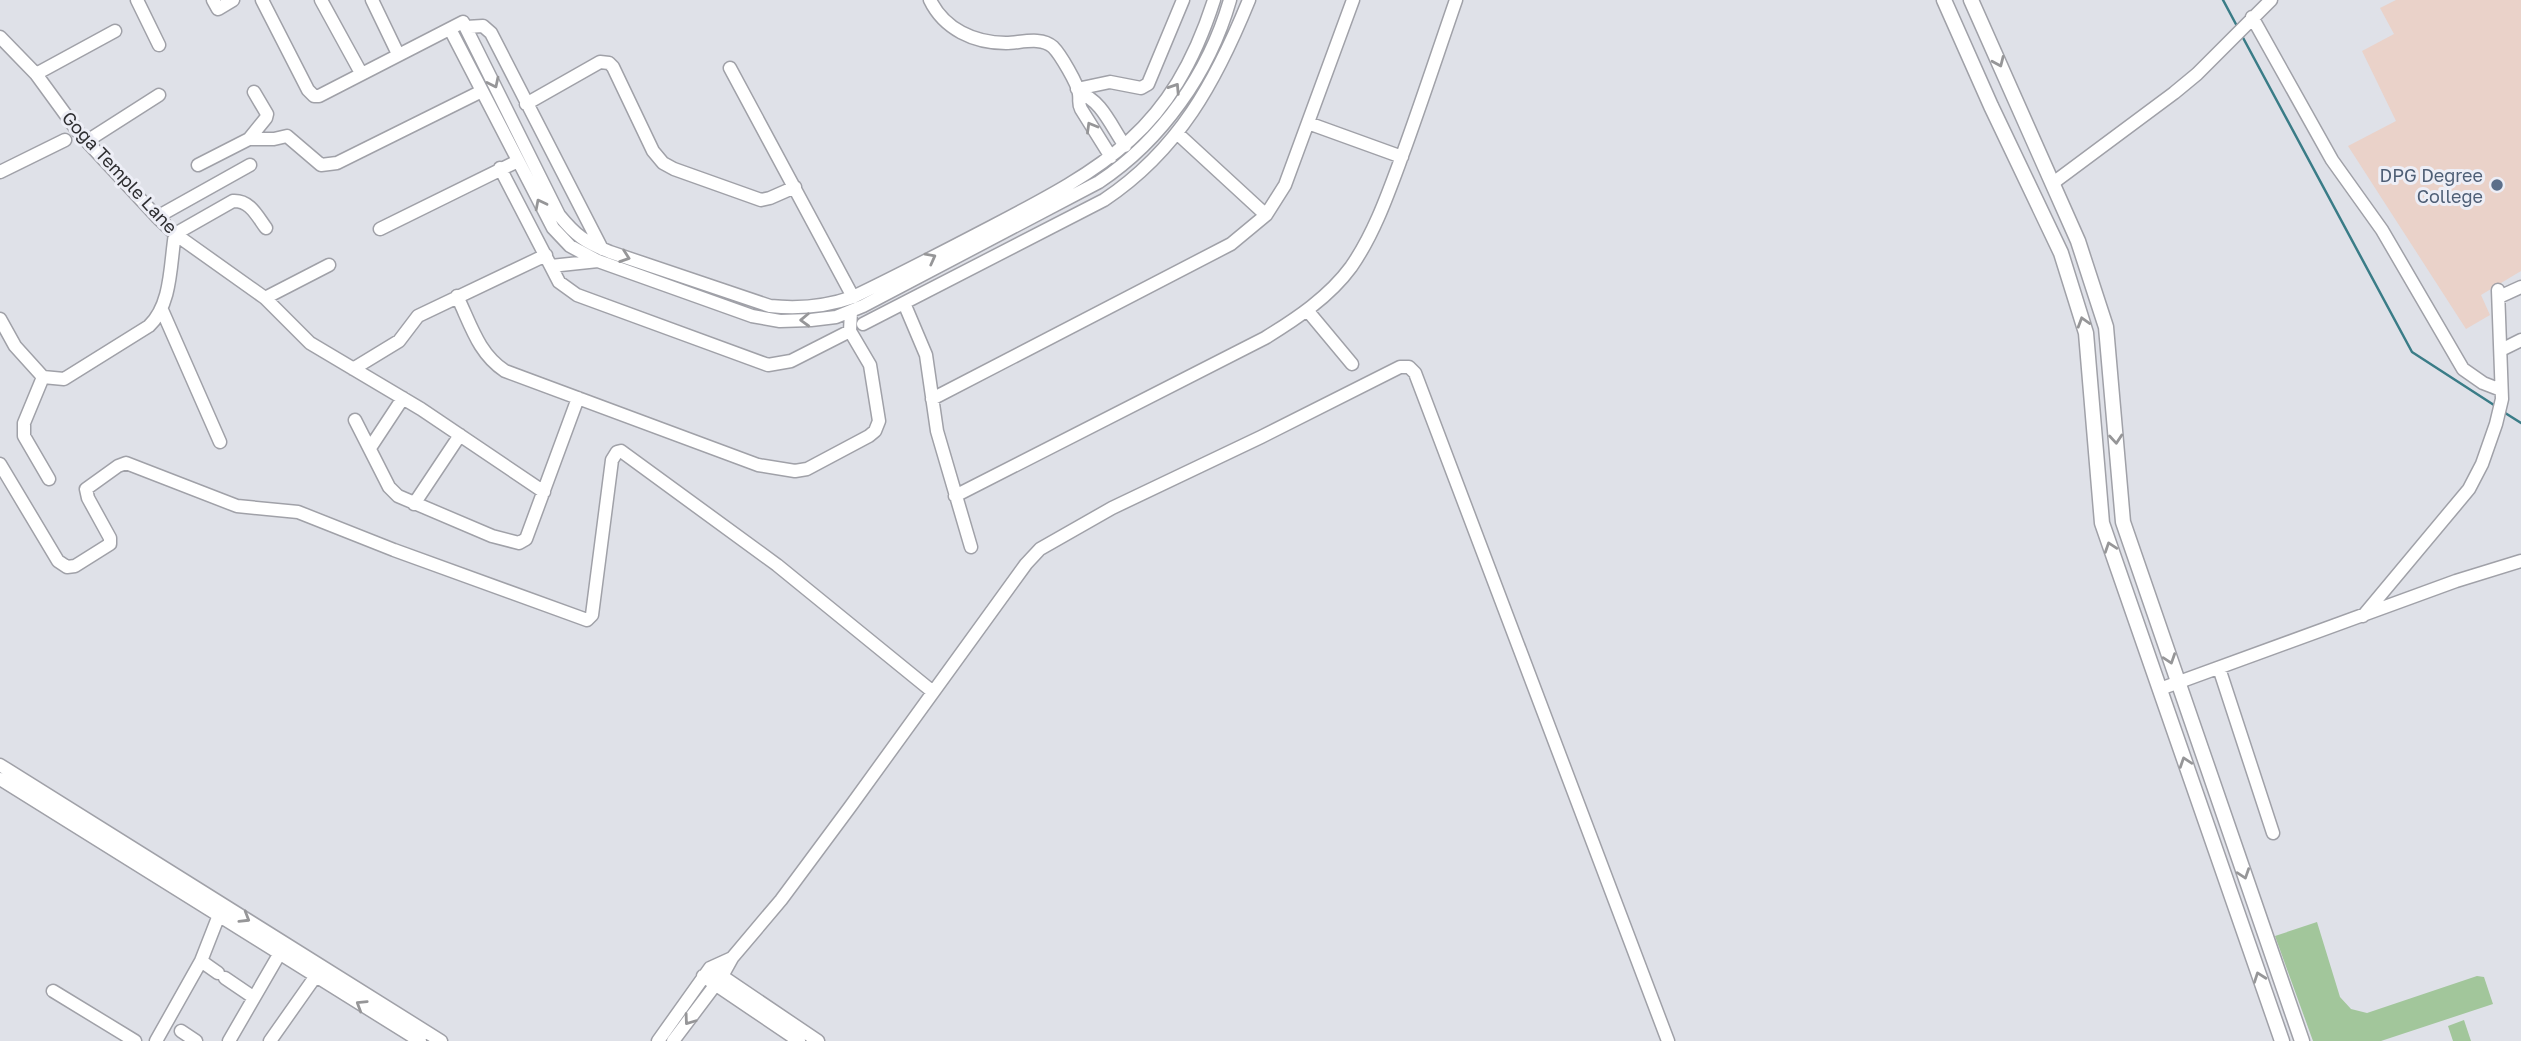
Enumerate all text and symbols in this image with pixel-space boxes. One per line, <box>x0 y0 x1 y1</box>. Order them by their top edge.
one-way arrow <box>1991 55 2005 67</box>
one-way arrow <box>485 76 499 88</box>
one-way arrow <box>1166 82 1179 95</box>
street label: Goga Temple Lane <box>58 106 182 238</box>
one-way arrow <box>1086 122 1099 134</box>
place label: DPG Degree College <box>2380 164 2483 207</box>
marker: DPG Degree College <box>2489 177 2505 193</box>
one-way arrow <box>535 199 549 211</box>
one-way arrow <box>618 249 631 263</box>
one-way arrow <box>924 252 936 266</box>
one-way arrow <box>799 313 810 328</box>
one-way arrow <box>2076 316 2091 328</box>
one-way arrow <box>2108 434 2123 445</box>
one-way arrow <box>2104 541 2118 553</box>
one-way arrow <box>2162 652 2176 664</box>
one-way arrow <box>2179 756 2193 769</box>
one-way arrow <box>2236 867 2251 879</box>
one-way arrow <box>237 909 250 922</box>
one-way arrow <box>2254 971 2268 983</box>
one-way arrow <box>356 1001 369 1014</box>
one-way arrow <box>685 1012 697 1025</box>

